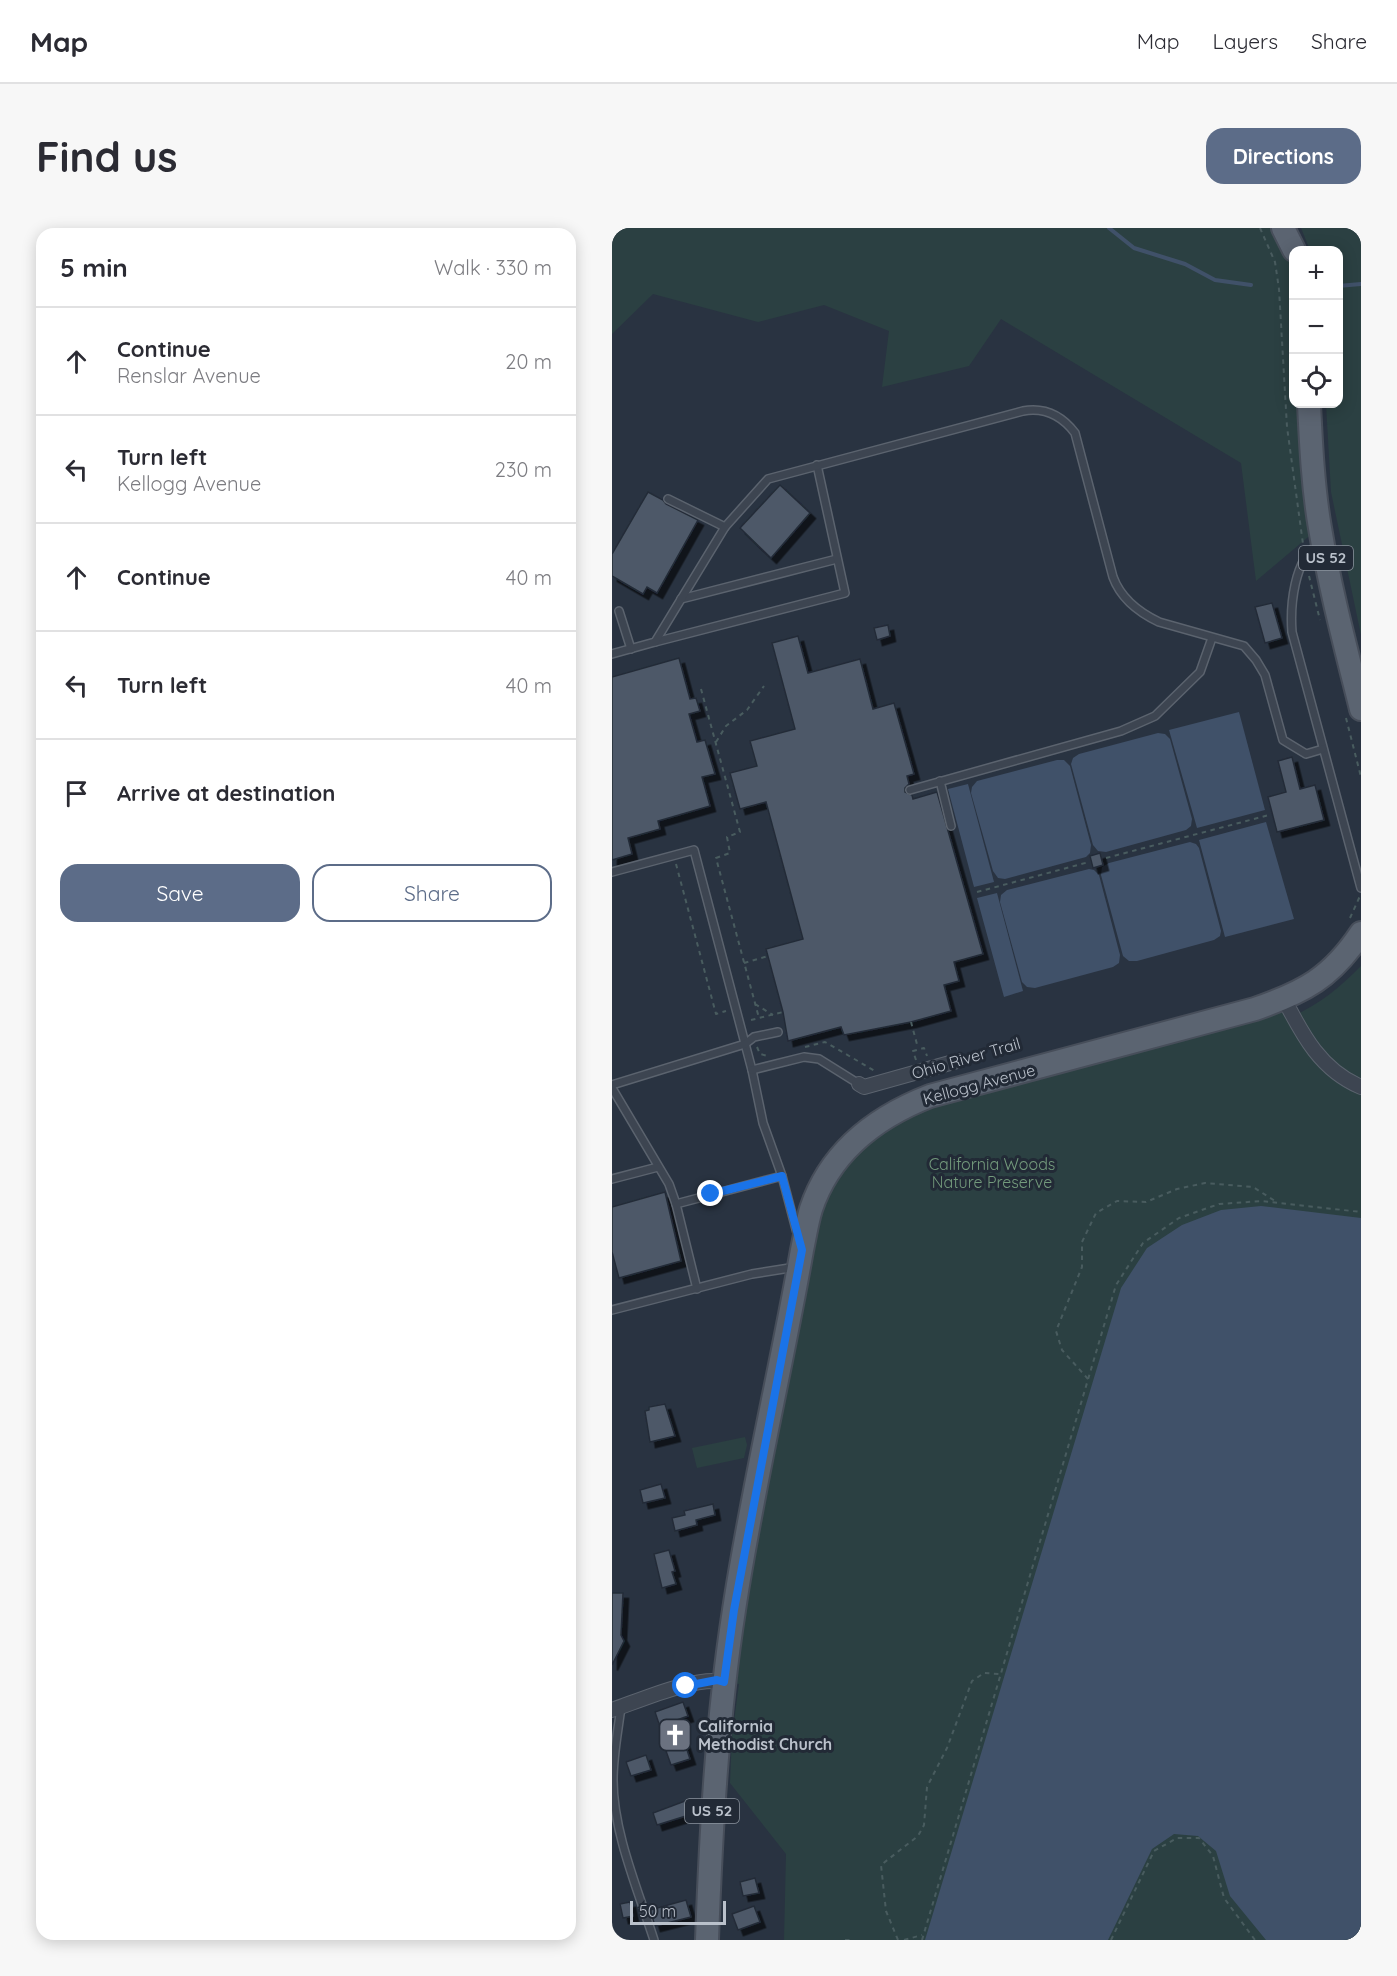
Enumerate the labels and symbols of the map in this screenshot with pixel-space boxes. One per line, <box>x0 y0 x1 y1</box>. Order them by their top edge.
road number: US 52 <box>1299 546 1353 570</box>
street label: Ohio River Trail <box>909 1033 1023 1083</box>
street label: Kellogg Avenue <box>921 1059 1037 1109</box>
park label: California Woods Nature Preserve <box>929 1154 1055 1192</box>
route end <box>697 1180 723 1206</box>
route start <box>672 1672 698 1698</box>
place label: California Methodist Church <box>698 1716 832 1754</box>
church icon: California Methodist Church <box>657 1717 693 1753</box>
road number: US 52 <box>685 1799 739 1823</box>
scale bar <box>630 1898 726 1926</box>

